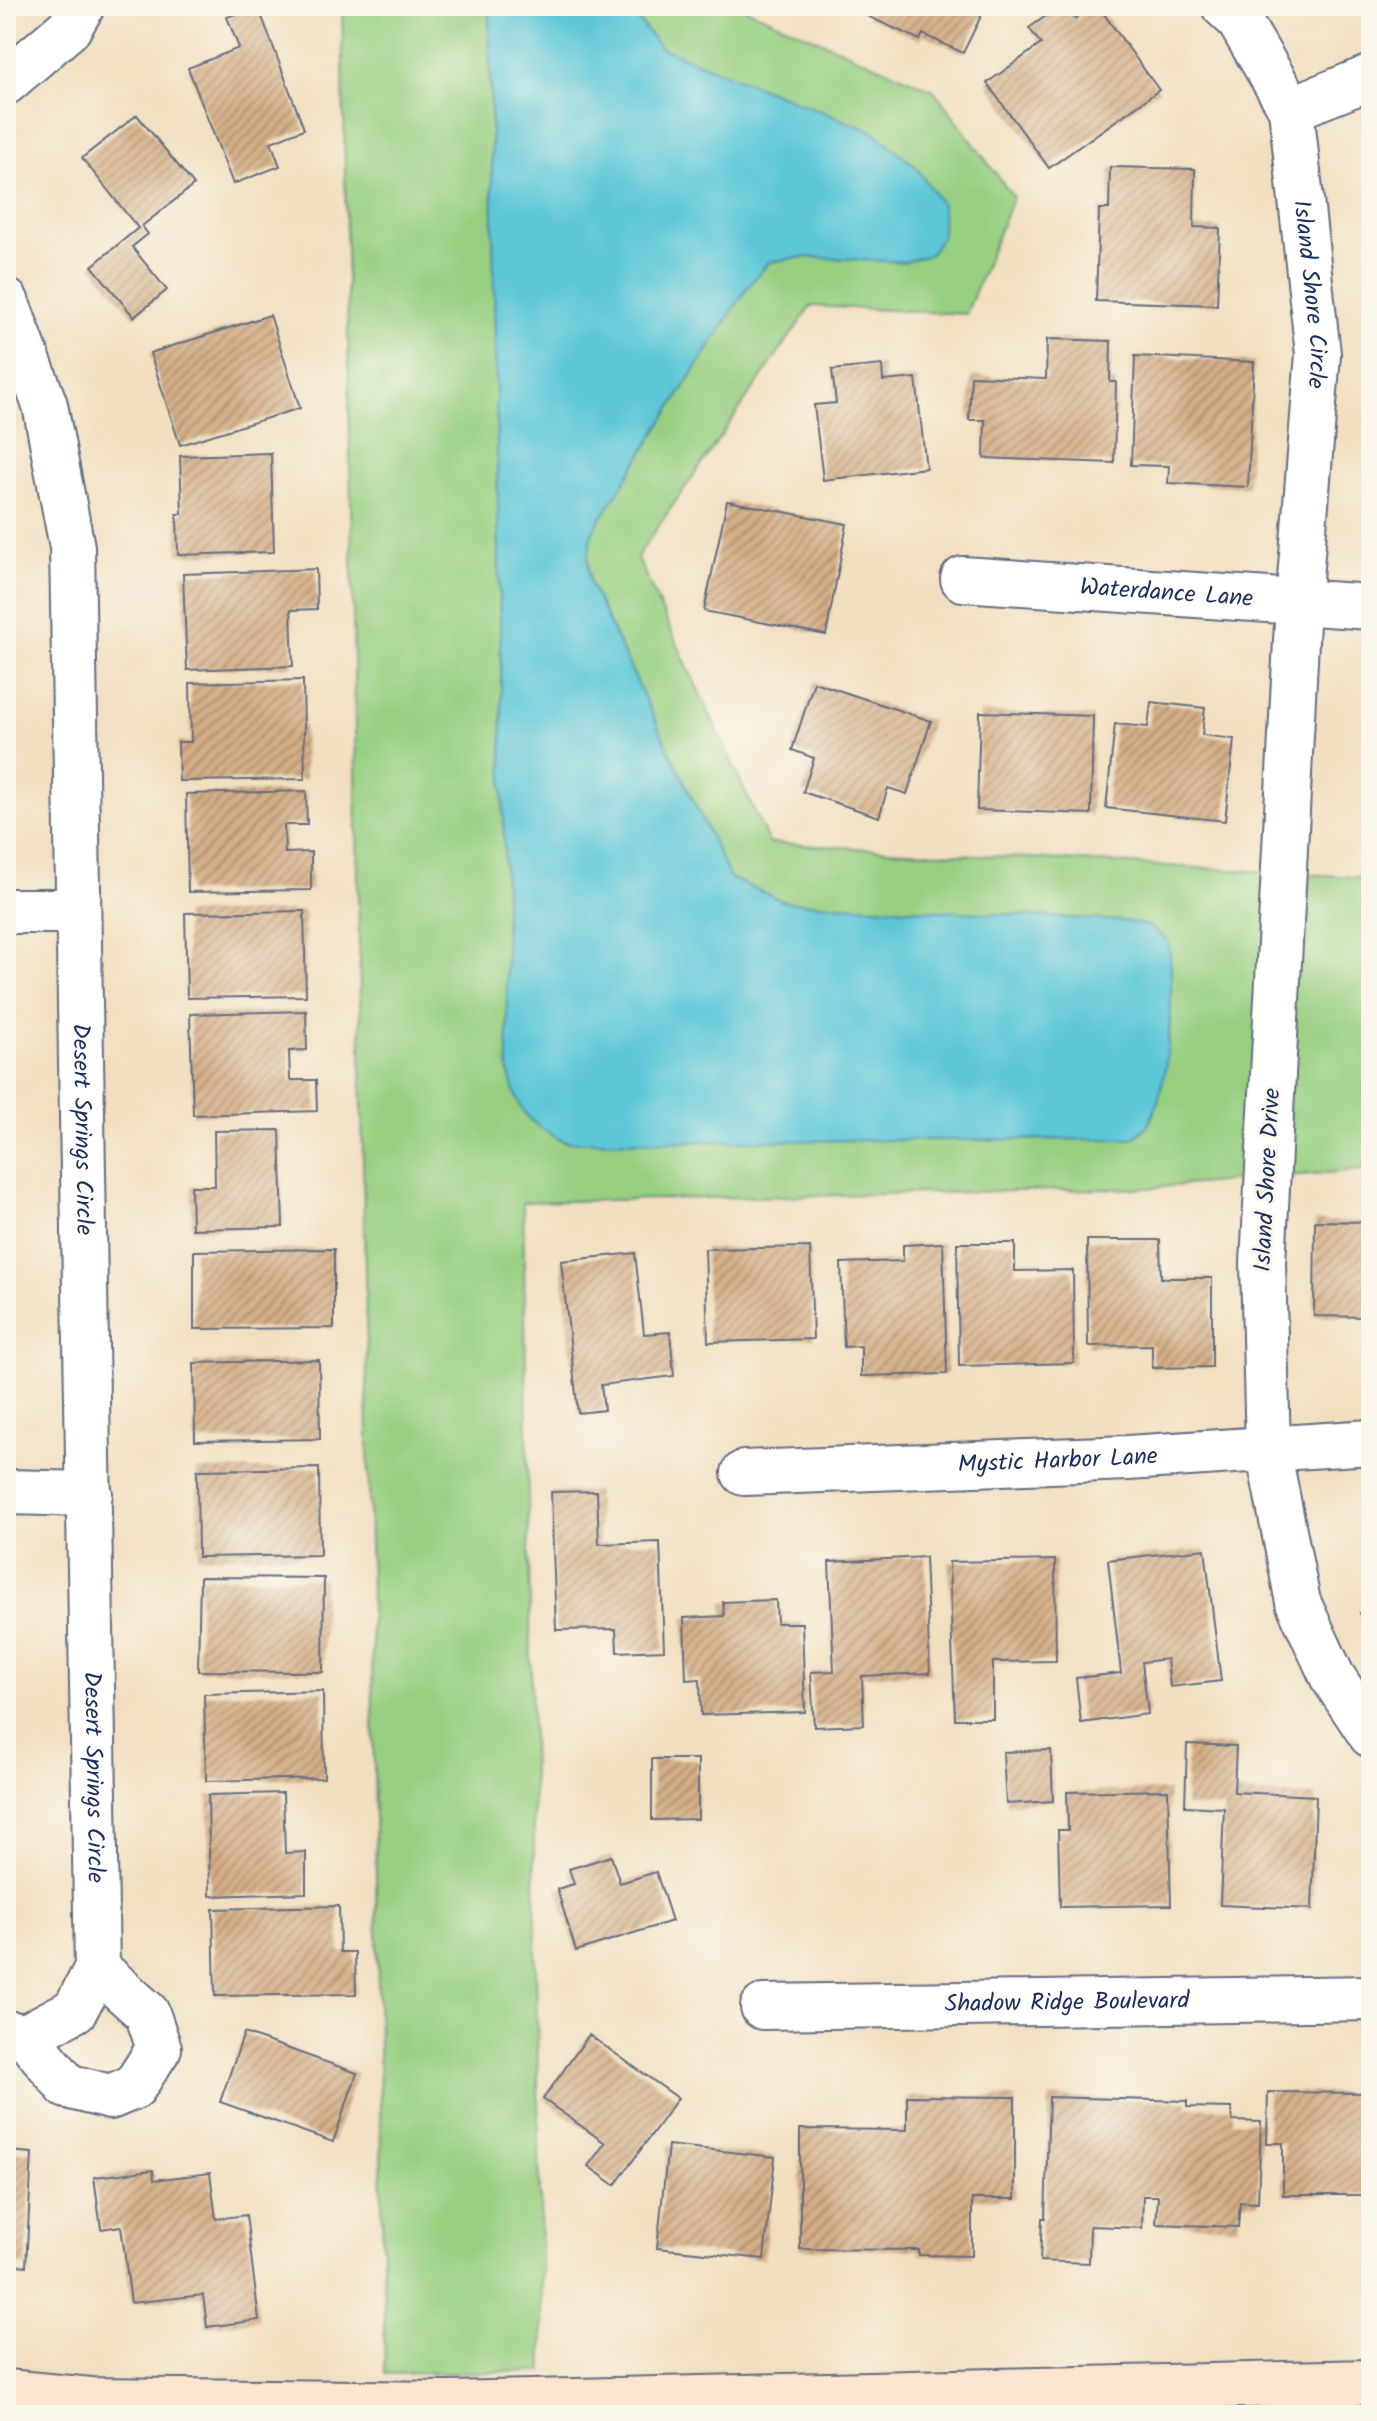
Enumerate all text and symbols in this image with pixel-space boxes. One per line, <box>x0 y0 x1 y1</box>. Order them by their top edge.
street label: Island Shore Circle <box>1282 198 1337 390</box>
street label: Waterdance Lane <box>1079 568 1254 618</box>
street label: Desert Springs Circle <box>61 1023 104 1236</box>
street label: Island Shore Drive <box>1244 1087 1292 1273</box>
street label: Mystic Harbor Lane <box>957 1437 1159 1484</box>
street label: Desert Springs Circle <box>72 1671 115 1884</box>
street label: Shadow Ridge Boulevard <box>944 1981 1191 2024</box>

